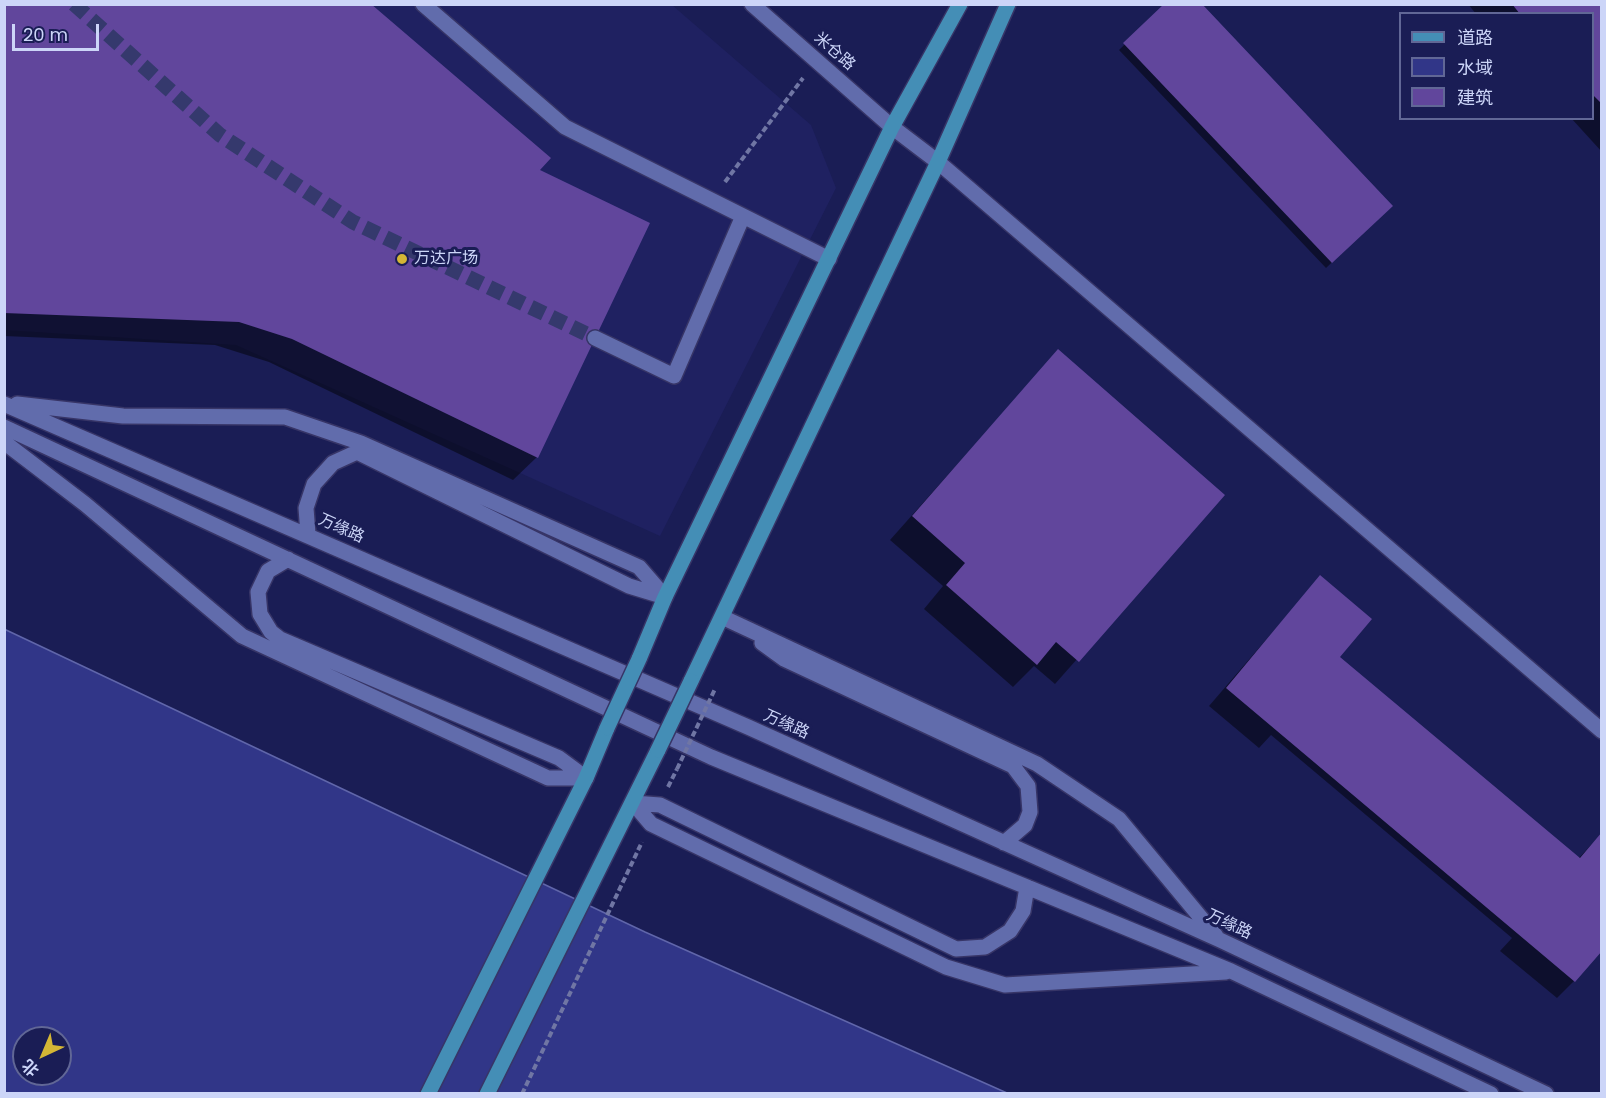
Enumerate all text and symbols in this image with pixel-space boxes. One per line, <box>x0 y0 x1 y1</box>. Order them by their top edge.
scale bar <box>15 12 102 50</box>
legend <box>1399 12 1594 120</box>
text: 20 m <box>23 22 68 47</box>
text: 道路 <box>1457 25 1493 50</box>
street label: 米仓路 <box>810 29 858 75</box>
text: 水域 <box>1457 55 1493 80</box>
text: 建筑 <box>1457 85 1493 110</box>
place label: 万达广场 <box>414 249 478 269</box>
marker: 万达广场 <box>395 252 409 266</box>
street label: 万缘路 <box>315 510 367 548</box>
street label: 万缘路 <box>760 706 812 744</box>
street label: 万缘路 <box>1203 906 1255 944</box>
north arrow <box>12 1026 72 1086</box>
text: 北 <box>17 1054 44 1082</box>

